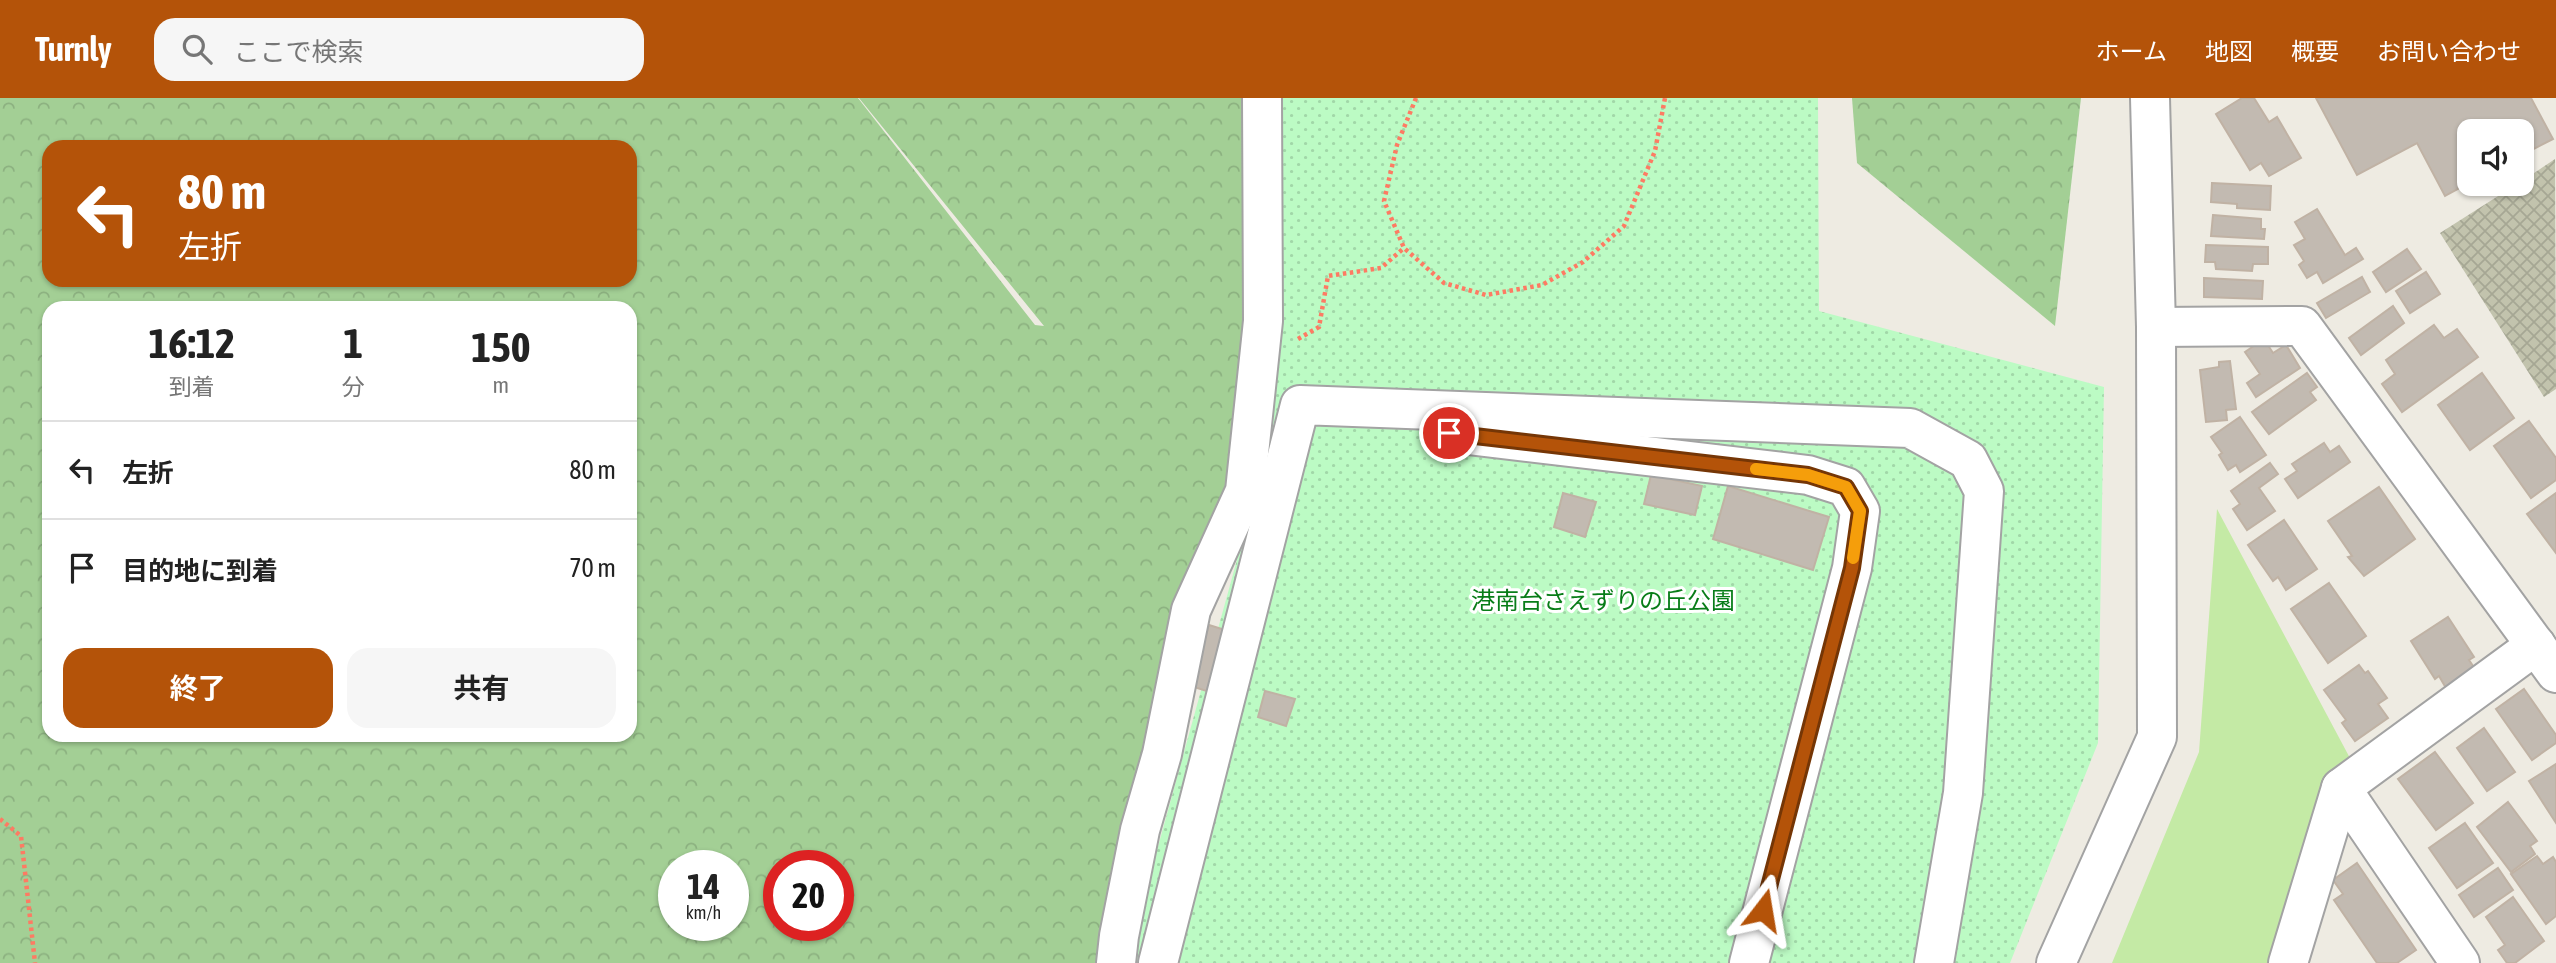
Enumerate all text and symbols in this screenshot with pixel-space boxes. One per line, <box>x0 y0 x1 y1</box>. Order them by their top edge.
search box <box>154 18 644 81</box>
text: Turnly <box>35 30 112 68</box>
icon: search <box>178 30 216 68</box>
text: ここで検索 <box>234 37 364 67</box>
text: ホーム <box>2096 38 2167 65</box>
text: 地図 <box>2205 38 2253 65</box>
text: 概要 <box>2291 38 2339 65</box>
text: お問い合わせ <box>2377 38 2521 65</box>
map controls <box>2457 119 2534 196</box>
button: sound <box>2457 119 2534 196</box>
text: 80 m <box>178 163 266 219</box>
icon: left <box>63 168 154 259</box>
text: 左折 <box>178 228 242 265</box>
text: 16:12 <box>149 319 235 367</box>
text: 1 <box>343 319 363 367</box>
text: 150 <box>471 323 530 371</box>
text: m <box>493 372 509 398</box>
text: 到着 <box>169 374 215 400</box>
text: 分 <box>342 374 365 400</box>
pin <box>1419 403 1479 463</box>
icon: arrive <box>1430 414 1468 452</box>
icon: left <box>63 451 101 489</box>
text: 80 m <box>569 455 616 485</box>
text: 左折 <box>122 458 174 488</box>
icon: arrive <box>63 549 101 587</box>
text: 70 m <box>569 553 616 583</box>
text: 目的地に到着 <box>122 556 278 586</box>
park label: 港南台さえずりの丘公園 <box>1471 587 1735 614</box>
button: 終了 <box>63 648 333 728</box>
button: 共有 <box>347 648 616 728</box>
speed limit sign: 20 <box>763 850 854 941</box>
text: 14 <box>687 866 720 906</box>
position arrow <box>1726 873 1800 947</box>
text: km/h <box>686 902 721 923</box>

